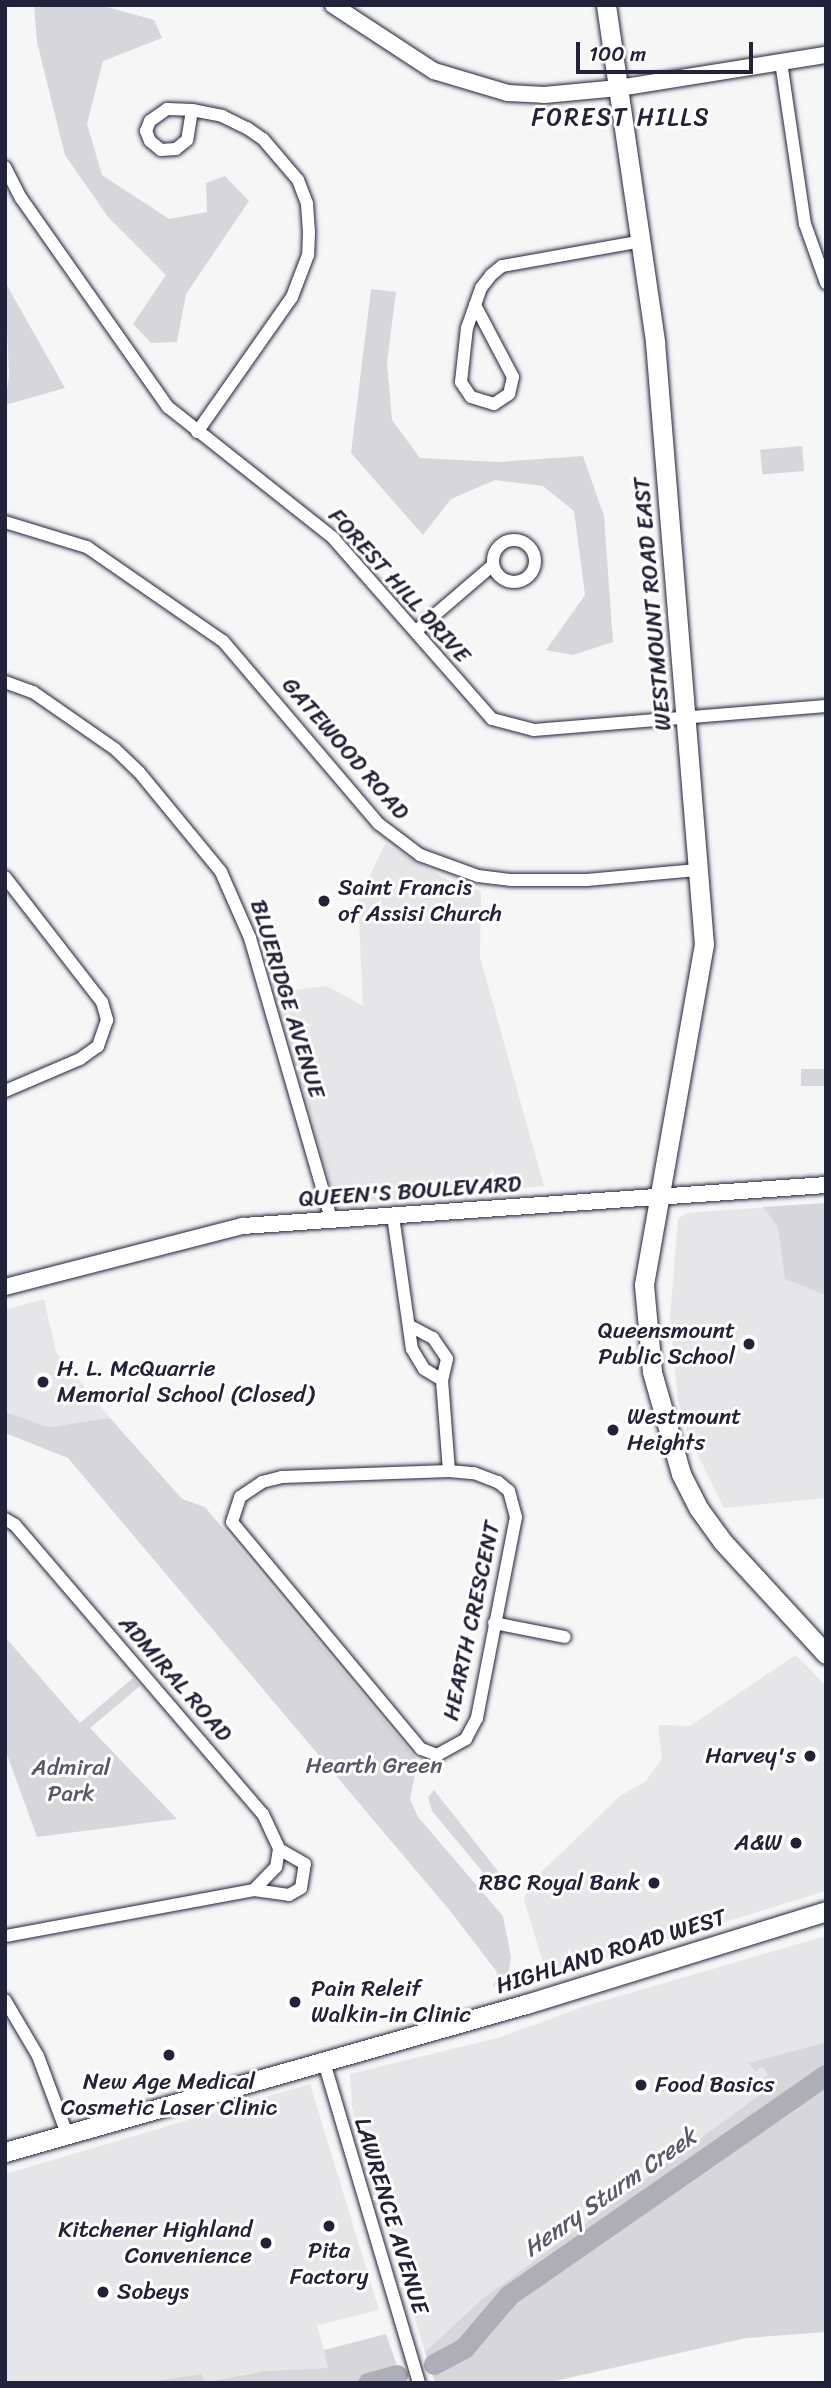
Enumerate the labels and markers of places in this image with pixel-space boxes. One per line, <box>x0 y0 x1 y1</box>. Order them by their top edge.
place label: Saint Francis of Assisi Church <box>338 874 502 928</box>
marker: Saint Francis of Assisi Church <box>316 893 332 909</box>
place label: Queensmount Public School <box>598 1317 735 1371</box>
marker: Queensmount Public School <box>741 1336 757 1352</box>
place label: H. L. McQuarrie Memorial School (Closed) <box>57 1355 314 1409</box>
marker: H. L. McQuarrie Memorial School (Closed) <box>35 1374 51 1390</box>
place label: Westmount Heights <box>627 1403 741 1457</box>
marker: Westmount Heights <box>605 1422 621 1438</box>
place label: Harvey's <box>705 1742 796 1770</box>
marker: Harvey's <box>802 1748 818 1764</box>
place label: A&W <box>735 1829 782 1857</box>
marker: A&W <box>788 1835 804 1851</box>
place label: RBC Royal Bank <box>479 1869 640 1897</box>
marker: RBC Royal Bank <box>646 1875 662 1891</box>
place label: Pain Releif Walkin-in Clinic <box>311 1975 471 2029</box>
marker: Pain Releif Walkin-in Clinic <box>285 1992 305 2012</box>
marker: New Age Medical Cosmetic Laser Clinic <box>159 2045 179 2065</box>
place label: New Age Medical Cosmetic Laser Clinic <box>61 2068 277 2122</box>
place label: Food Basics <box>655 2071 773 2099</box>
marker: Food Basics <box>633 2077 649 2093</box>
place label: Kitchener Highland Convenience <box>58 2216 252 2270</box>
marker: Pita Factory <box>321 2218 337 2234</box>
marker: Kitchener Highland Convenience <box>258 2235 274 2251</box>
place label: Pita Factory <box>290 2237 368 2291</box>
place label: Sobeys <box>117 2278 189 2306</box>
marker: Sobeys <box>95 2284 111 2300</box>

